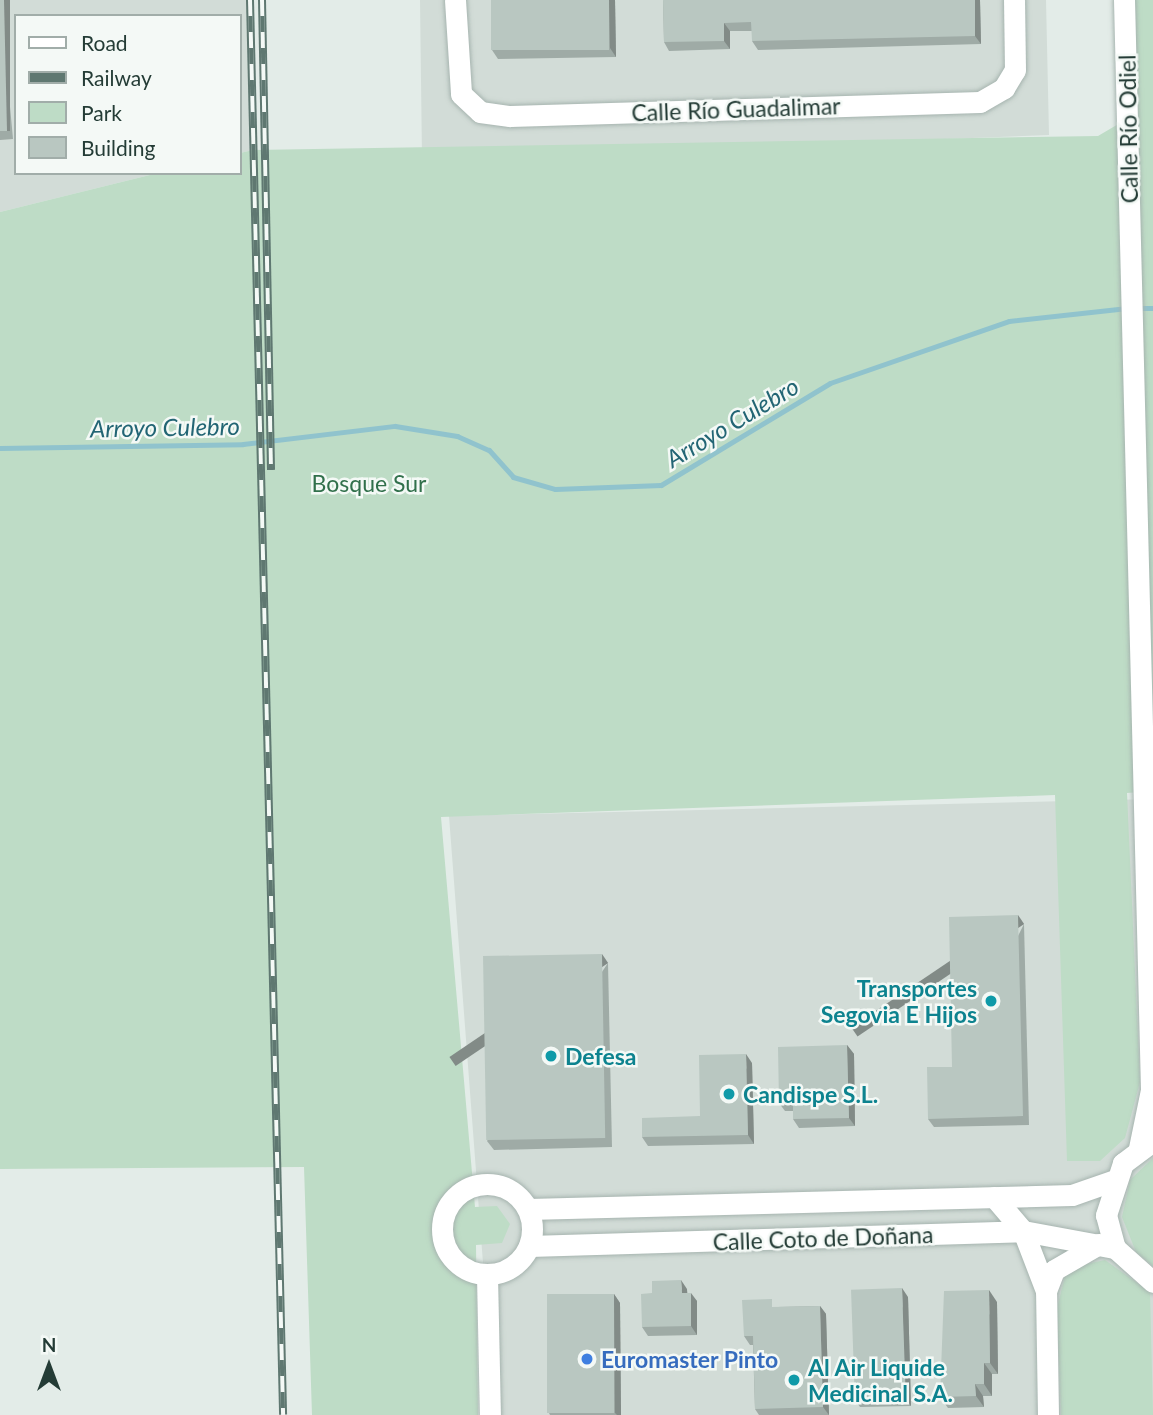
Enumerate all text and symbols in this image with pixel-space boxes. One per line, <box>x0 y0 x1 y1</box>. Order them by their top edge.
legend <box>14 14 242 175</box>
text: Road <box>81 30 128 55</box>
street label: Calle Río Odiel <box>1113 54 1143 204</box>
text: Railway <box>81 65 152 90</box>
street label: Calle Río Guadalimar <box>631 92 841 126</box>
text: Park <box>81 100 122 125</box>
text: Building <box>81 135 156 160</box>
water label: Arroyo Culebro <box>660 371 804 473</box>
water label: Arroyo Culebro <box>90 411 240 443</box>
park label: Bosque Sur <box>312 469 426 497</box>
place label: Transportes Segovia E Hijos <box>821 974 977 1028</box>
marker: Transportes Segovia E Hijos <box>983 993 999 1009</box>
place label: Defesa <box>565 1042 636 1070</box>
marker: Defesa <box>543 1048 559 1064</box>
place label: Candispe S.L. <box>743 1080 878 1108</box>
marker: Candispe S.L. <box>721 1086 737 1102</box>
street label: Calle Coto de Doñana <box>712 1220 934 1256</box>
north arrow <box>14 1331 84 1401</box>
text: N <box>42 1333 56 1356</box>
place label: Euromaster Pinto <box>601 1345 779 1373</box>
marker: Euromaster Pinto <box>579 1351 595 1367</box>
place label: Al Air Liquide Medicinal S.A. <box>808 1353 953 1407</box>
marker: Al Air Liquide Medicinal S.A. <box>786 1372 802 1388</box>

